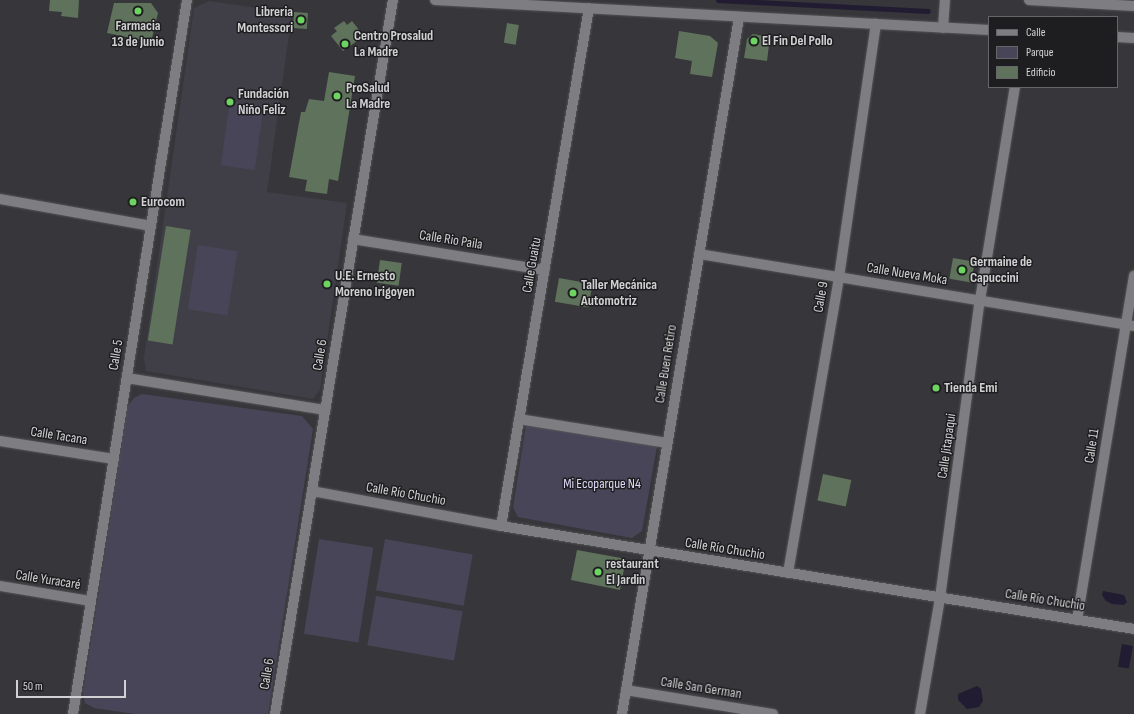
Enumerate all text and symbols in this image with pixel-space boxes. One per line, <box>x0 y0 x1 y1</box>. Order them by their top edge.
place label: Libreria Montessori <box>237 4 293 36</box>
marker: Farmacia 13 de Junio <box>133 6 143 16</box>
marker: Libreria Montessori <box>296 15 306 25</box>
legend <box>988 16 1118 88</box>
place label: Farmacia 13 de Junio <box>112 18 164 50</box>
text: Calle <box>1026 25 1046 40</box>
place label: Centro Prosalud La Madre <box>354 28 433 60</box>
place label: El Fin Del Pollo <box>762 33 833 49</box>
marker: El Fin Del Pollo <box>749 36 759 46</box>
marker: Centro Prosalud La Madre <box>339 38 351 50</box>
text: Parque <box>1026 45 1054 60</box>
text: Edificio <box>1026 65 1055 80</box>
place label: ProSalud La Madre <box>346 80 390 112</box>
place label: Fundación Niño Feliz <box>238 86 289 118</box>
marker: ProSalud La Madre <box>331 90 343 102</box>
marker: Fundación Niño Feliz <box>225 97 235 107</box>
place label: Eurocom <box>141 194 185 210</box>
marker: Eurocom <box>128 197 138 207</box>
street label: Calle Rio Paila <box>418 227 484 253</box>
street label: Calle Guaitu <box>519 236 545 294</box>
place label: Germaine de Capuccini <box>970 254 1032 286</box>
street label: Calle Nueva Moka <box>866 259 948 289</box>
marker: Germaine de Capuccini <box>957 265 967 275</box>
place label: U.E. Ernesto Moreno Irigoyen <box>335 268 415 300</box>
place label: Taller Mecánica Automotriz <box>581 277 657 310</box>
marker: U.E. Ernesto Moreno Irigoyen <box>322 279 332 289</box>
street label: Calle 9 <box>810 280 832 314</box>
marker: Taller Mecánica Automotriz <box>568 288 578 298</box>
street label: Calle Buen Retiro <box>652 324 680 404</box>
street label: Calle 6 <box>309 338 331 372</box>
street label: Calle 5 <box>105 339 127 371</box>
place label: Tienda Emi <box>944 380 997 396</box>
marker: Tienda Emi <box>931 383 941 393</box>
street label: Calle Jitapaqui <box>934 412 960 480</box>
street label: Calle Tacana <box>29 423 89 449</box>
street label: Calle 11 <box>1081 427 1103 465</box>
park label: Mi Ecoparque N4 <box>563 476 641 492</box>
street label: Calle Río Chuchio <box>365 479 447 509</box>
street label: Calle Río Chuchio <box>684 534 766 564</box>
place label: restaurant El Jardin <box>606 556 659 588</box>
street label: Calle Yuracaré <box>14 567 82 593</box>
marker: restaurant El Jardin <box>593 567 603 577</box>
street label: Calle Río Chuchio <box>1004 585 1086 615</box>
street label: Calle 6 <box>256 657 278 691</box>
scale bar <box>18 672 128 698</box>
street label: Calle San German <box>659 673 743 703</box>
text: 50 m <box>23 679 43 694</box>

